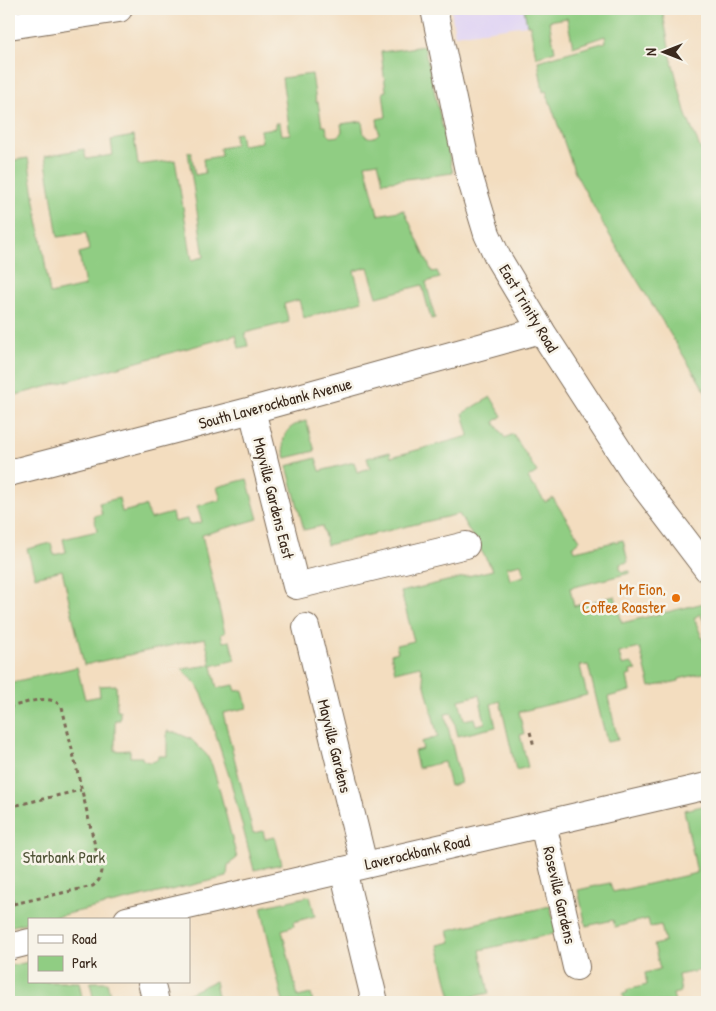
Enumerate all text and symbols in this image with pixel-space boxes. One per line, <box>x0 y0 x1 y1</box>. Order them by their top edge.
north arrow <box>638 28 688 78</box>
text: N <box>641 48 660 56</box>
street label: East Trinity Road <box>494 260 564 356</box>
street label: South Laverockbank Avenue <box>196 372 355 434</box>
street label: Mayville Gardens East <box>248 435 300 561</box>
place label: Mr Eion, Coffee Roaster <box>582 578 666 618</box>
marker: Mr Eion, Coffee Roaster <box>670 592 682 604</box>
street label: Mayville Gardens <box>313 697 357 795</box>
street label: Laverockbank Road <box>362 829 472 875</box>
street label: Roseville Gardens <box>538 844 582 946</box>
park label: Starbank Park <box>23 846 106 868</box>
legend <box>28 918 190 984</box>
text: Road <box>72 928 97 949</box>
text: Park <box>72 952 97 973</box>

